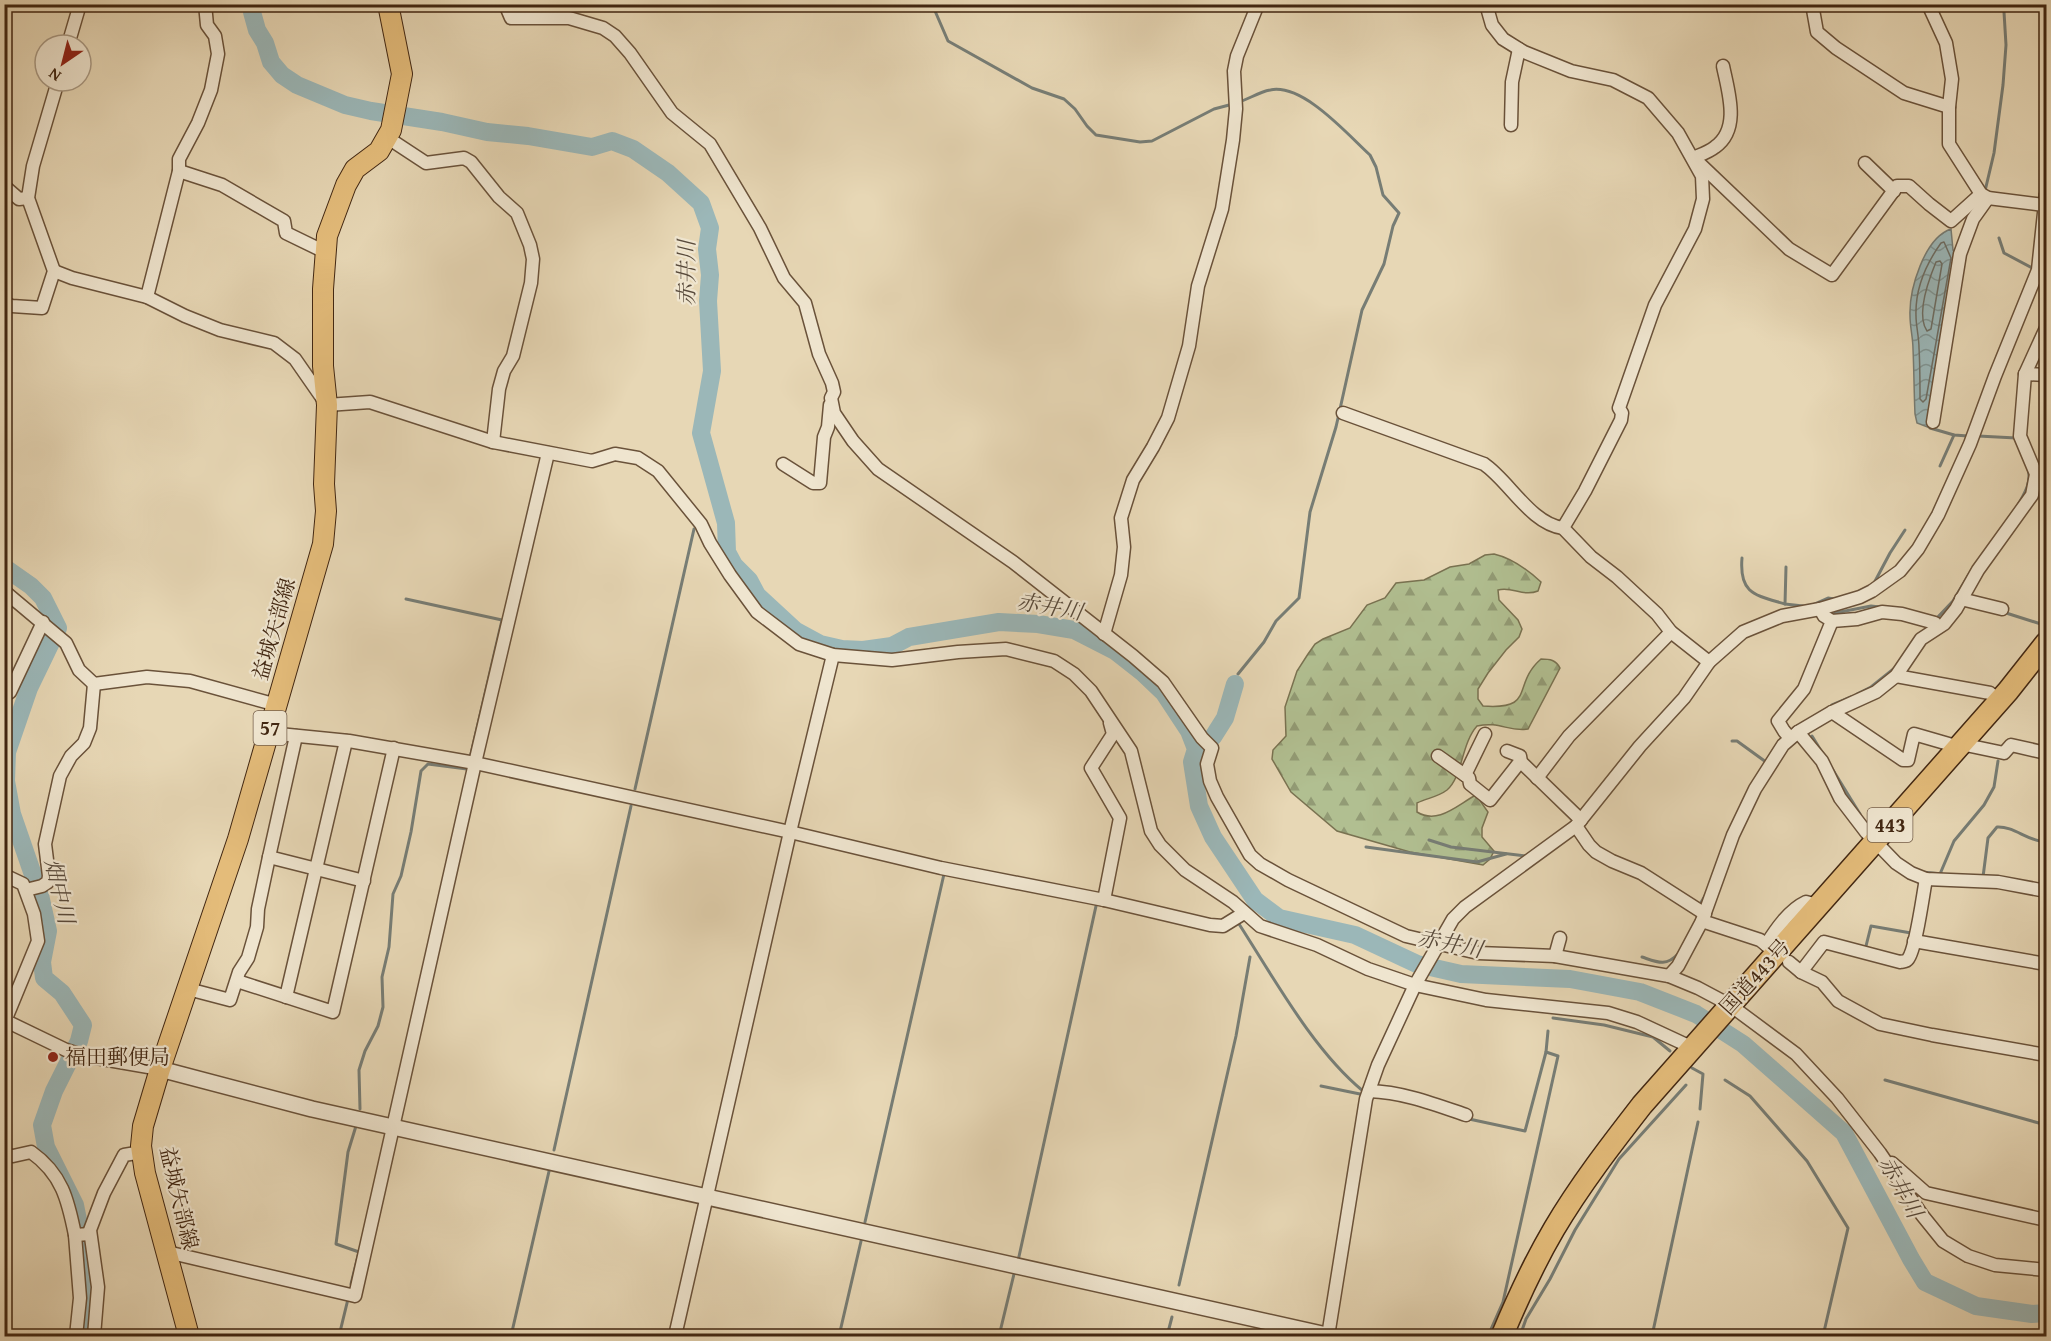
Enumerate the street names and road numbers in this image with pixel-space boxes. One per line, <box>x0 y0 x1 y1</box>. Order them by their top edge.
street label: 益城矢部線 <box>244 574 303 684</box>
road number: 57 <box>254 711 286 745</box>
road number: 443 <box>1868 808 1912 842</box>
street label: 国道443号 <box>1712 932 1797 1022</box>
street label: 益城矢部線 <box>153 1143 206 1253</box>

